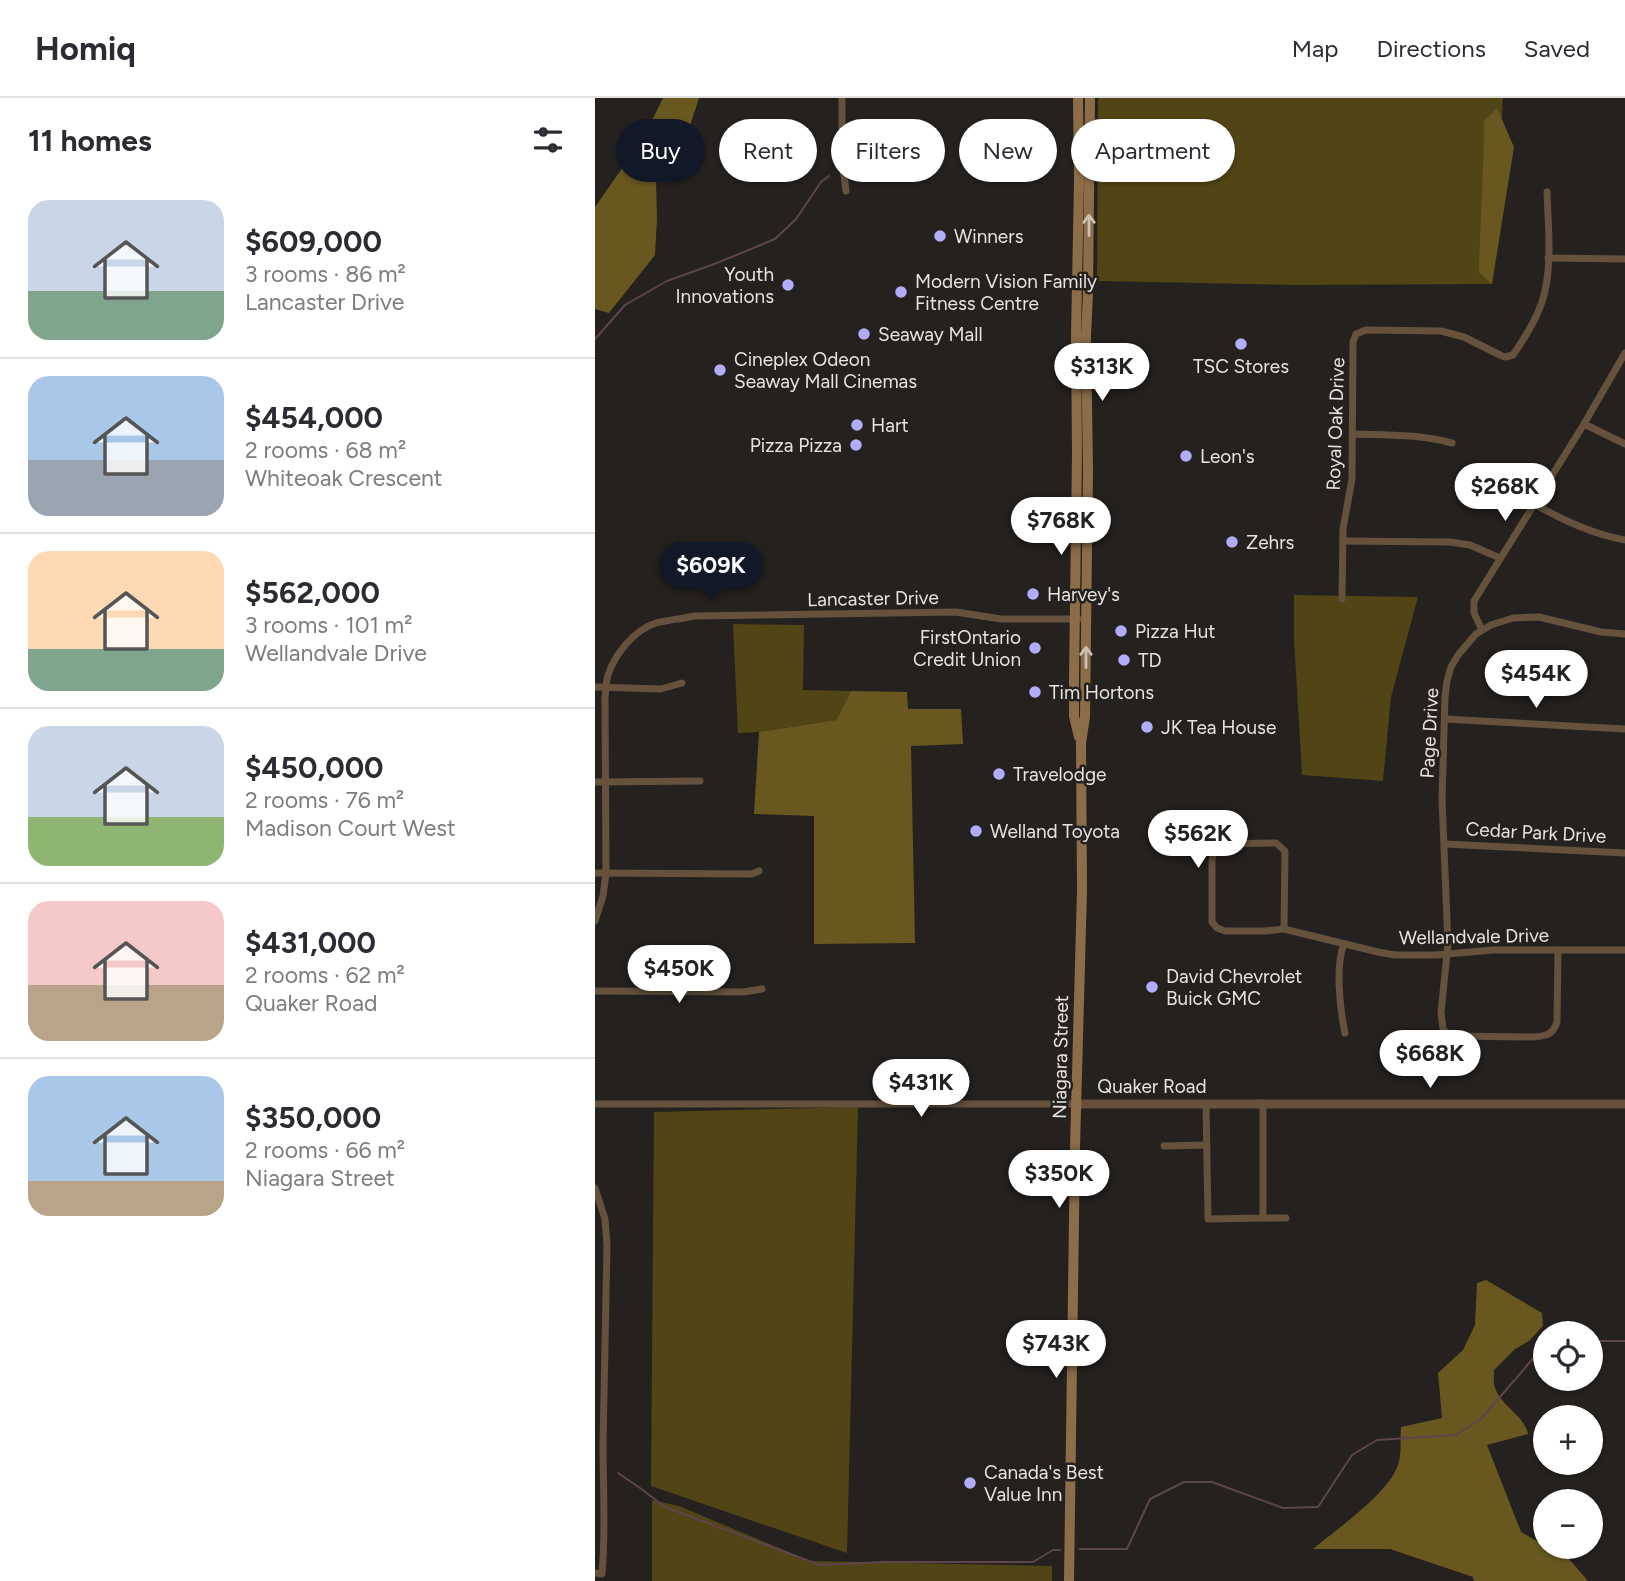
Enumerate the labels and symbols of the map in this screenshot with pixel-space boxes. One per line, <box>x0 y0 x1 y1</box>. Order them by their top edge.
one-way arrow <box>1082 214 1096 237</box>
place label: Winners <box>954 225 1024 248</box>
marker: Winners <box>932 228 948 244</box>
place label: Youth Innovations <box>675 263 774 308</box>
place label: Modern Vision Family Fitness Centre <box>915 270 1097 315</box>
marker: Youth Innovations <box>780 277 796 293</box>
marker: Modern Vision Family Fitness Centre <box>893 284 909 300</box>
place label: Seaway Mall <box>878 323 983 346</box>
marker: Seaway Mall <box>856 326 872 342</box>
marker: TSC Stores <box>1233 336 1249 352</box>
pin: $313K <box>1053 344 1151 403</box>
place label: Cineplex Odeon Seaway Mall Cinemas <box>734 348 917 393</box>
place label: TSC Stores <box>1193 355 1289 378</box>
street label: Royal Oak Drive <box>1322 357 1349 491</box>
marker: Cineplex Odeon Seaway Mall Cinemas <box>712 362 728 378</box>
place label: Hart <box>871 414 909 437</box>
marker: Hart <box>849 417 865 433</box>
place label: Pizza Pizza <box>750 434 842 457</box>
marker: Pizza Pizza <box>848 437 864 453</box>
place label: Leon's <box>1200 445 1255 468</box>
marker: Leon's <box>1178 448 1194 464</box>
pin: $268K <box>1456 464 1554 523</box>
pin: $768K <box>1012 498 1110 557</box>
place label: Zehrs <box>1246 531 1295 554</box>
marker: Zehrs <box>1224 534 1240 550</box>
pin: $609K <box>662 542 760 602</box>
place label: Harvey's <box>1047 583 1120 606</box>
street label: Lancaster Drive <box>807 586 939 611</box>
marker: Harvey's <box>1025 586 1041 602</box>
place label: Pizza Hut <box>1135 620 1216 643</box>
marker: Pizza Hut <box>1113 623 1129 639</box>
place label: FirstOntario Credit Union <box>913 626 1021 671</box>
marker: FirstOntario Credit Union <box>1027 640 1043 656</box>
one-way arrow <box>1079 645 1093 668</box>
place label: TD <box>1138 649 1162 672</box>
pin: $454K <box>1487 650 1585 710</box>
marker: TD <box>1116 652 1132 668</box>
place label: Tim Hortons <box>1049 681 1154 704</box>
marker: Tim Hortons <box>1027 684 1043 700</box>
street label: Page Drive <box>1416 687 1443 779</box>
place label: JK Tea House <box>1161 716 1276 739</box>
marker: JK Tea House <box>1139 719 1155 735</box>
place label: Travelodge <box>1013 763 1106 786</box>
marker: Travelodge <box>991 766 1007 782</box>
pin: $562K <box>1149 810 1247 870</box>
street label: Cedar Park Drive <box>1465 817 1607 848</box>
place label: Welland Toyota <box>990 820 1120 843</box>
marker: Welland Toyota <box>968 823 984 839</box>
street label: Wellandvale Drive <box>1399 924 1549 949</box>
pin: $450K <box>630 946 728 1005</box>
place label: David Chevrolet Buick GMC <box>1166 965 1302 1010</box>
marker: David Chevrolet Buick GMC <box>1144 979 1160 995</box>
street label: Niagara Street <box>1048 995 1073 1119</box>
pin: $668K <box>1381 1030 1479 1090</box>
pin: $431K <box>872 1060 970 1119</box>
street label: Quaker Road <box>1097 1075 1207 1098</box>
pin: $350K <box>1010 1150 1108 1210</box>
pin: $743K <box>1007 1320 1105 1380</box>
place label: Canada's Best Value Inn <box>984 1461 1104 1506</box>
marker: Canada's Best Value Inn <box>962 1475 978 1491</box>

